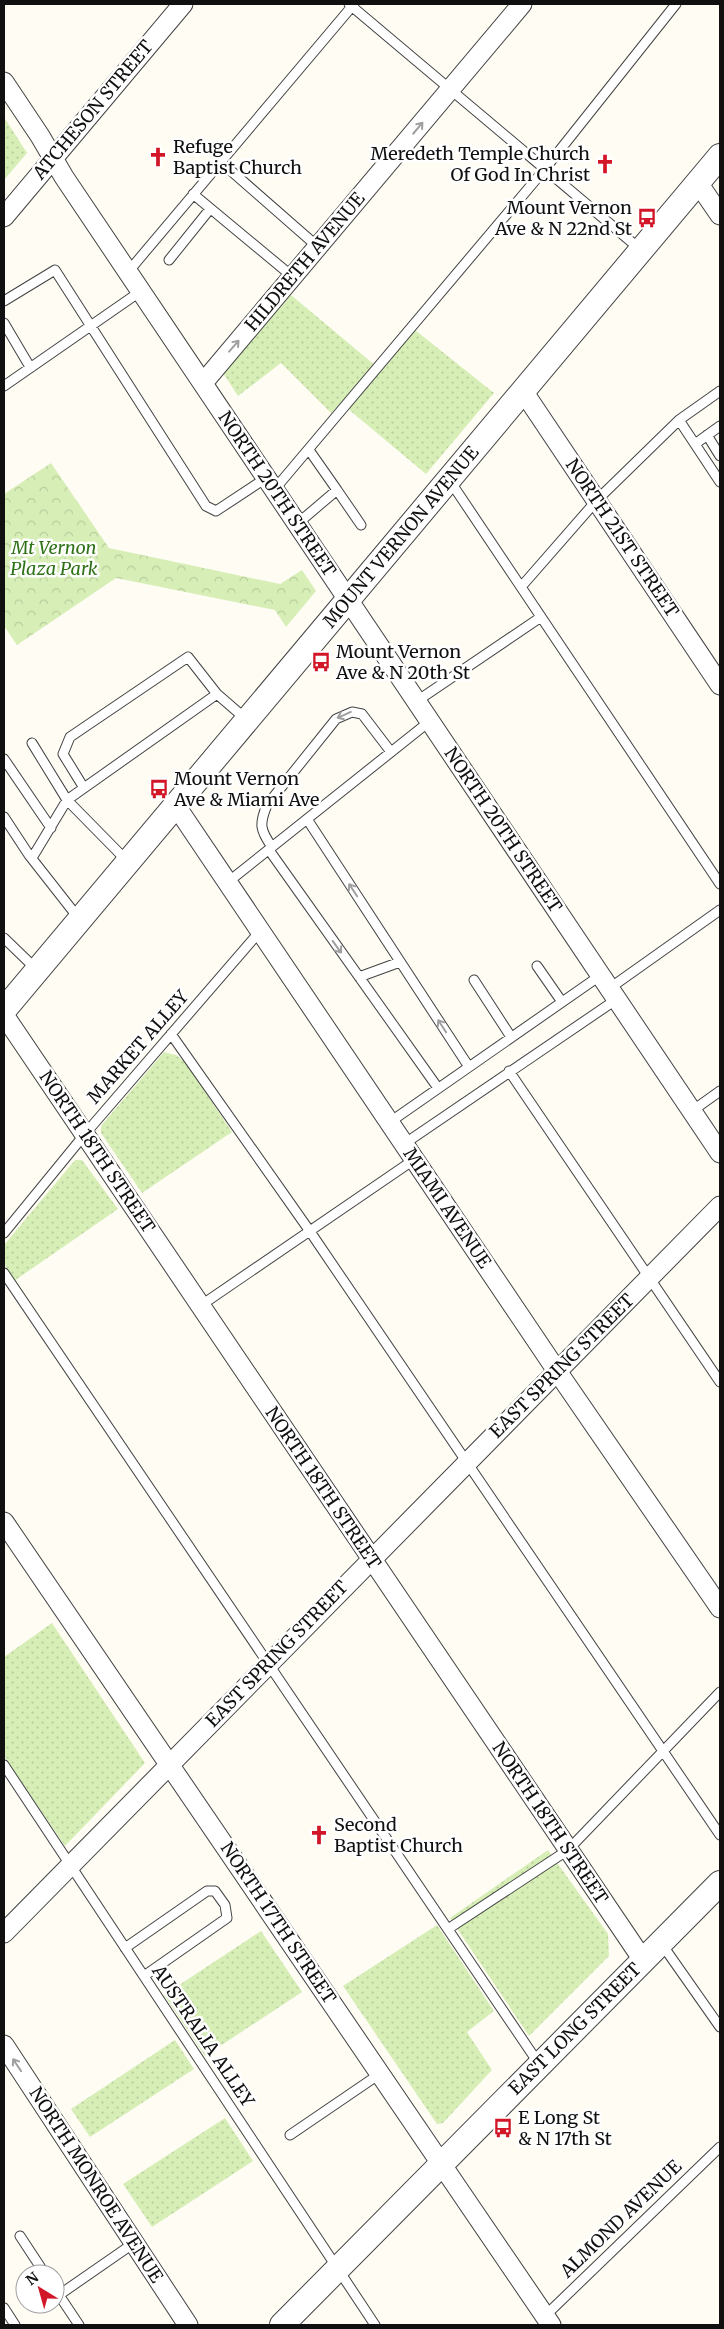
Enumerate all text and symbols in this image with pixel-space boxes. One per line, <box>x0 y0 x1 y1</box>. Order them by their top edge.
street label: ATCHESON STREET <box>27 35 158 185</box>
one-way arrow <box>413 122 424 135</box>
place label: Refuge Baptist Church <box>173 135 302 179</box>
place label: Meredeth Temple Church Of God In Christ <box>370 142 590 186</box>
church icon: Refuge Baptist Church <box>147 146 169 168</box>
church icon: Meredeth Temple Church Of God In Christ <box>594 153 616 175</box>
street label: HILDRETH AVENUE <box>240 187 370 336</box>
place label: Mount Vernon Ave & N 22nd St <box>494 196 632 240</box>
bus stop icon: Mount Vernon Ave & N 22nd St <box>636 207 658 229</box>
one-way arrow <box>229 339 240 352</box>
street label: NORTH 20TH STREET <box>214 407 342 581</box>
street label: MOUNT VERNON AVENUE <box>318 441 484 632</box>
street label: NORTH 21ST STREET <box>561 454 684 622</box>
park label: Mt Vernon Plaza Park <box>10 536 98 580</box>
place label: Mount Vernon Ave & N 20th St <box>335 640 470 684</box>
bus stop icon: Mount Vernon Ave & N 20th St <box>310 651 332 673</box>
one-way arrow <box>337 711 352 721</box>
street label: NORTH 20TH STREET <box>440 743 568 917</box>
place label: Mount Vernon Ave & Miami Ave <box>173 767 320 811</box>
bus stop icon: Mount Vernon Ave & Miami Ave <box>148 778 170 800</box>
one-way arrow <box>348 883 358 897</box>
one-way arrow <box>332 940 343 953</box>
street label: MARKET ALLEY <box>82 985 193 1108</box>
one-way arrow <box>437 1019 447 1033</box>
street label: NORTH 18TH STREET <box>35 1066 160 1238</box>
street label: MIAMI AVENUE <box>399 1143 497 1273</box>
street label: EAST SPRING STREET <box>485 1288 639 1443</box>
street label: NORTH 18TH STREET <box>261 1402 386 1574</box>
street label: EAST SPRING STREET <box>201 1575 353 1732</box>
street label: NORTH 18TH STREET <box>488 1737 613 1909</box>
place label: Second Baptist Church <box>334 1813 463 1857</box>
church icon: Second Baptist Church <box>308 1824 330 1846</box>
street label: NORTH 17TH STREET <box>216 1838 341 2008</box>
street label: EAST LONG STREET <box>504 1957 646 2100</box>
street label: AUSTRALIA ALLEY <box>147 1960 260 2111</box>
one-way arrow <box>12 2058 22 2072</box>
street label: NORTH MONROE AVENUE <box>25 2083 167 2287</box>
place label: E Long St & N 17th St <box>518 2106 612 2150</box>
bus stop icon: E Long St & N 17th St <box>492 2117 514 2139</box>
street label: ALMOND AVENUE <box>554 2154 687 2283</box>
north arrow <box>15 2264 65 2314</box>

